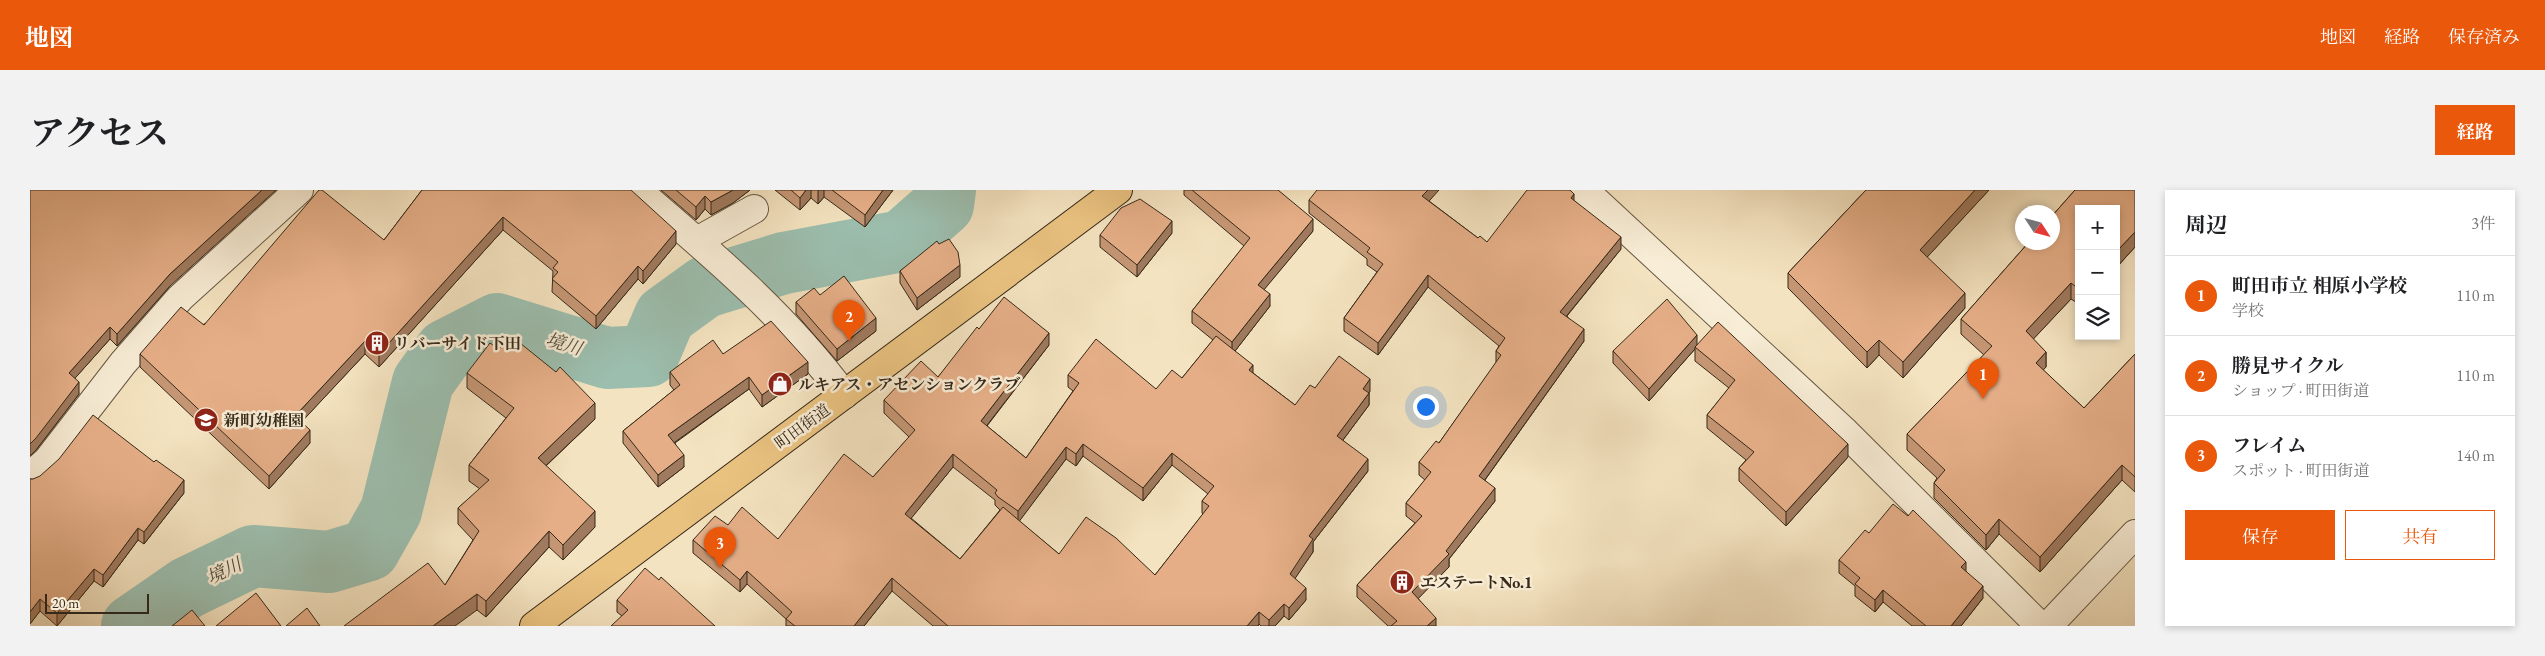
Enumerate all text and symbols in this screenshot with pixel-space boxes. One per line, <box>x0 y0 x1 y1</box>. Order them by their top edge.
text: 地図 <box>25 22 73 53</box>
text: 地図 <box>2320 25 2356 48</box>
text: 経路 <box>2384 25 2420 48</box>
text: 保存済み <box>2448 25 2520 48</box>
button: 経路 <box>2435 105 2515 155</box>
text: アクセス <box>30 110 169 155</box>
north arrow <box>2015 205 2060 250</box>
map controls <box>2075 205 2120 340</box>
button: + <box>2075 205 2120 250</box>
text: 周辺 <box>2185 211 2227 238</box>
text: 3件 <box>2471 213 2495 234</box>
button: − <box>2075 250 2120 295</box>
text: 町田市立 相原小学校 <box>2232 273 2408 298</box>
text: 1 <box>2197 285 2205 306</box>
text: 110 m <box>2456 285 2495 306</box>
button: layers <box>2075 295 2120 340</box>
pin: 2 <box>833 300 865 341</box>
text: 学校 <box>2232 300 2264 321</box>
water label: 境川 <box>544 327 587 360</box>
building icon: リバーサイド下田 <box>364 330 390 356</box>
place label: リバーサイド下田 <box>394 333 520 354</box>
text: 勝見サイクル <box>2232 353 2344 378</box>
pin: 1 <box>1967 358 1999 399</box>
text: 2 <box>2197 365 2205 386</box>
text: 110 m <box>2456 365 2495 386</box>
shop icon: ルキアス・アセンションクラブ <box>767 371 793 397</box>
place label: ルキアス・アセンションクラブ <box>798 374 1020 395</box>
text: ショップ · 町田街道 <box>2232 380 2369 401</box>
your location <box>1413 394 1439 420</box>
street label: 町田街道 <box>770 399 834 454</box>
school or university icon: 新町幼稚園 <box>193 407 219 433</box>
place label: 新町幼稚園 <box>223 410 304 431</box>
text: フレイム <box>2232 433 2306 458</box>
text: 3 <box>2197 445 2205 466</box>
text: 140 m <box>2456 445 2495 466</box>
text: スポット · 町田街道 <box>2232 460 2370 481</box>
button: 保存 <box>2185 510 2335 560</box>
button: 共有 <box>2345 510 2495 560</box>
pin: 3 <box>704 527 736 568</box>
water label: 境川 <box>203 551 247 589</box>
building icon: エステートNo.1 <box>1389 569 1415 595</box>
place label: エステートNo.1 <box>1420 572 1533 593</box>
scale bar <box>45 591 149 614</box>
text: 20 m <box>52 594 79 612</box>

